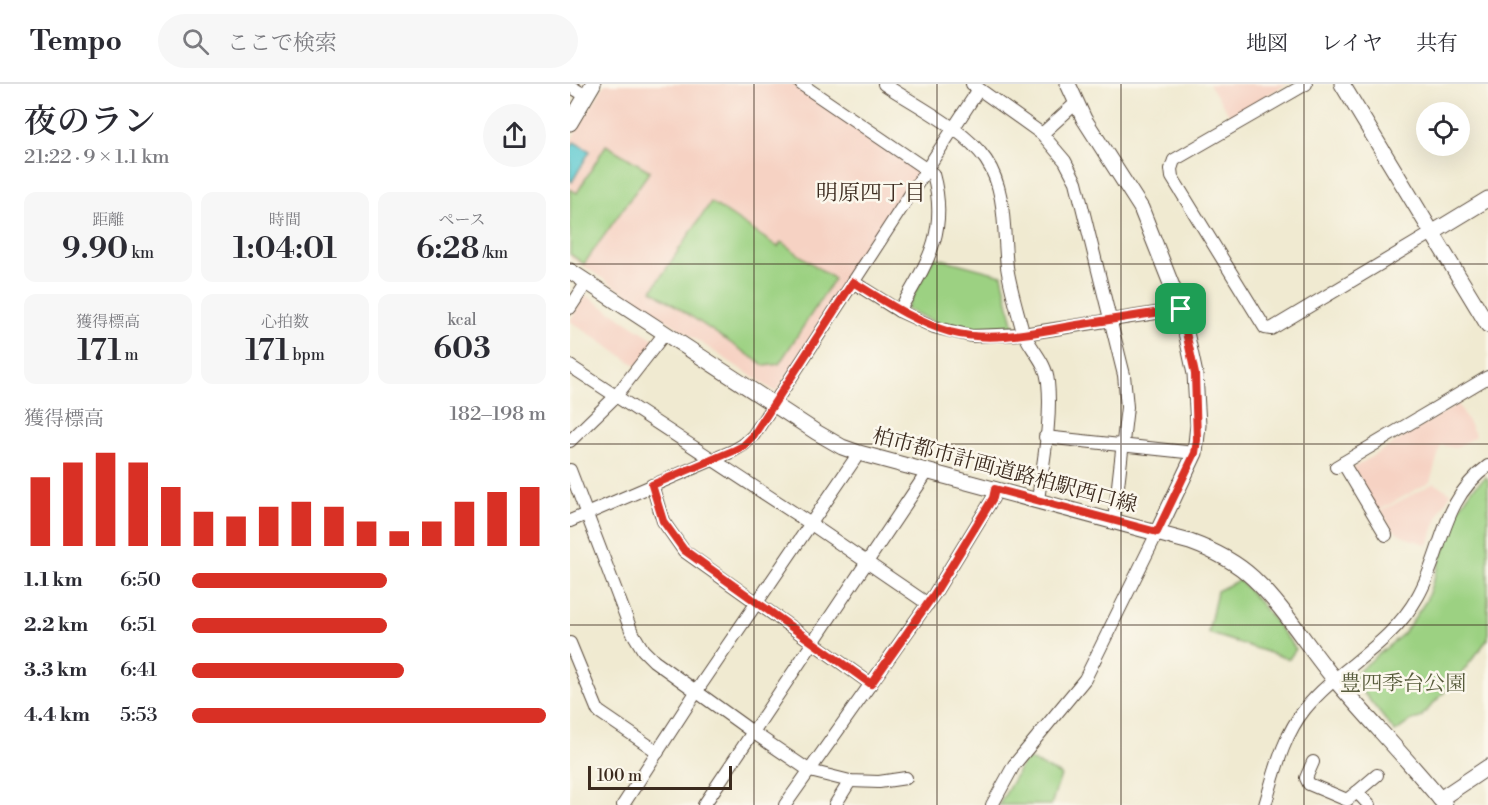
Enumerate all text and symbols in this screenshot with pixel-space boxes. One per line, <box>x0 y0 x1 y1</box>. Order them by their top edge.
search box <box>158 14 578 68</box>
text: Tempo <box>30 24 122 59</box>
icon: search <box>179 25 212 58</box>
text: ここで検索 <box>227 30 337 57</box>
text: 地図 <box>1246 31 1288 57</box>
text: レイヤ <box>1321 31 1383 57</box>
text: 共有 <box>1416 31 1458 57</box>
text: 夜のラン <box>24 102 156 143</box>
map controls <box>1416 102 1470 156</box>
button: locate <box>1416 102 1470 156</box>
button: share <box>483 104 546 167</box>
text: 21:22 · 9 × 1.1 km <box>24 145 170 170</box>
district label: 明原四丁目 <box>816 180 926 207</box>
text: 距離 <box>92 210 124 230</box>
text: 時間 <box>269 210 301 230</box>
text: ペース <box>438 210 486 230</box>
text: 9.90 <box>62 230 128 268</box>
text: 1:04:01 <box>233 230 337 268</box>
text: 6:28 <box>416 230 479 268</box>
text: km <box>128 243 154 263</box>
text: /km <box>479 243 508 263</box>
pin <box>1155 283 1206 334</box>
icon: arrive <box>1164 292 1197 325</box>
text: kcal <box>447 310 477 330</box>
text: 獲得標高 <box>76 312 140 332</box>
text: 心拍数 <box>261 312 309 332</box>
text: 603 <box>433 330 491 368</box>
text: 171 <box>77 332 121 370</box>
text: 171 <box>245 332 289 370</box>
text: m <box>121 345 139 365</box>
text: bpm <box>289 345 325 365</box>
text: 182–198 m <box>449 402 546 427</box>
text: 獲得標高 <box>24 407 104 432</box>
street label: 柏市都市計画道路柏駅西口線 <box>870 423 1140 519</box>
text: 1.1 km <box>24 568 83 593</box>
text: 6:50 <box>120 568 161 593</box>
text: 2.2 km <box>24 613 88 638</box>
text: 6:51 <box>120 613 156 638</box>
text: 3.3 km <box>24 658 87 683</box>
text: 6:41 <box>120 658 157 683</box>
park label: 豊四季台公園 <box>1340 671 1466 697</box>
text: 4.4 km <box>24 703 90 728</box>
text: 5:53 <box>120 703 158 728</box>
scale bar <box>588 763 732 790</box>
text: 100 m <box>597 766 642 786</box>

